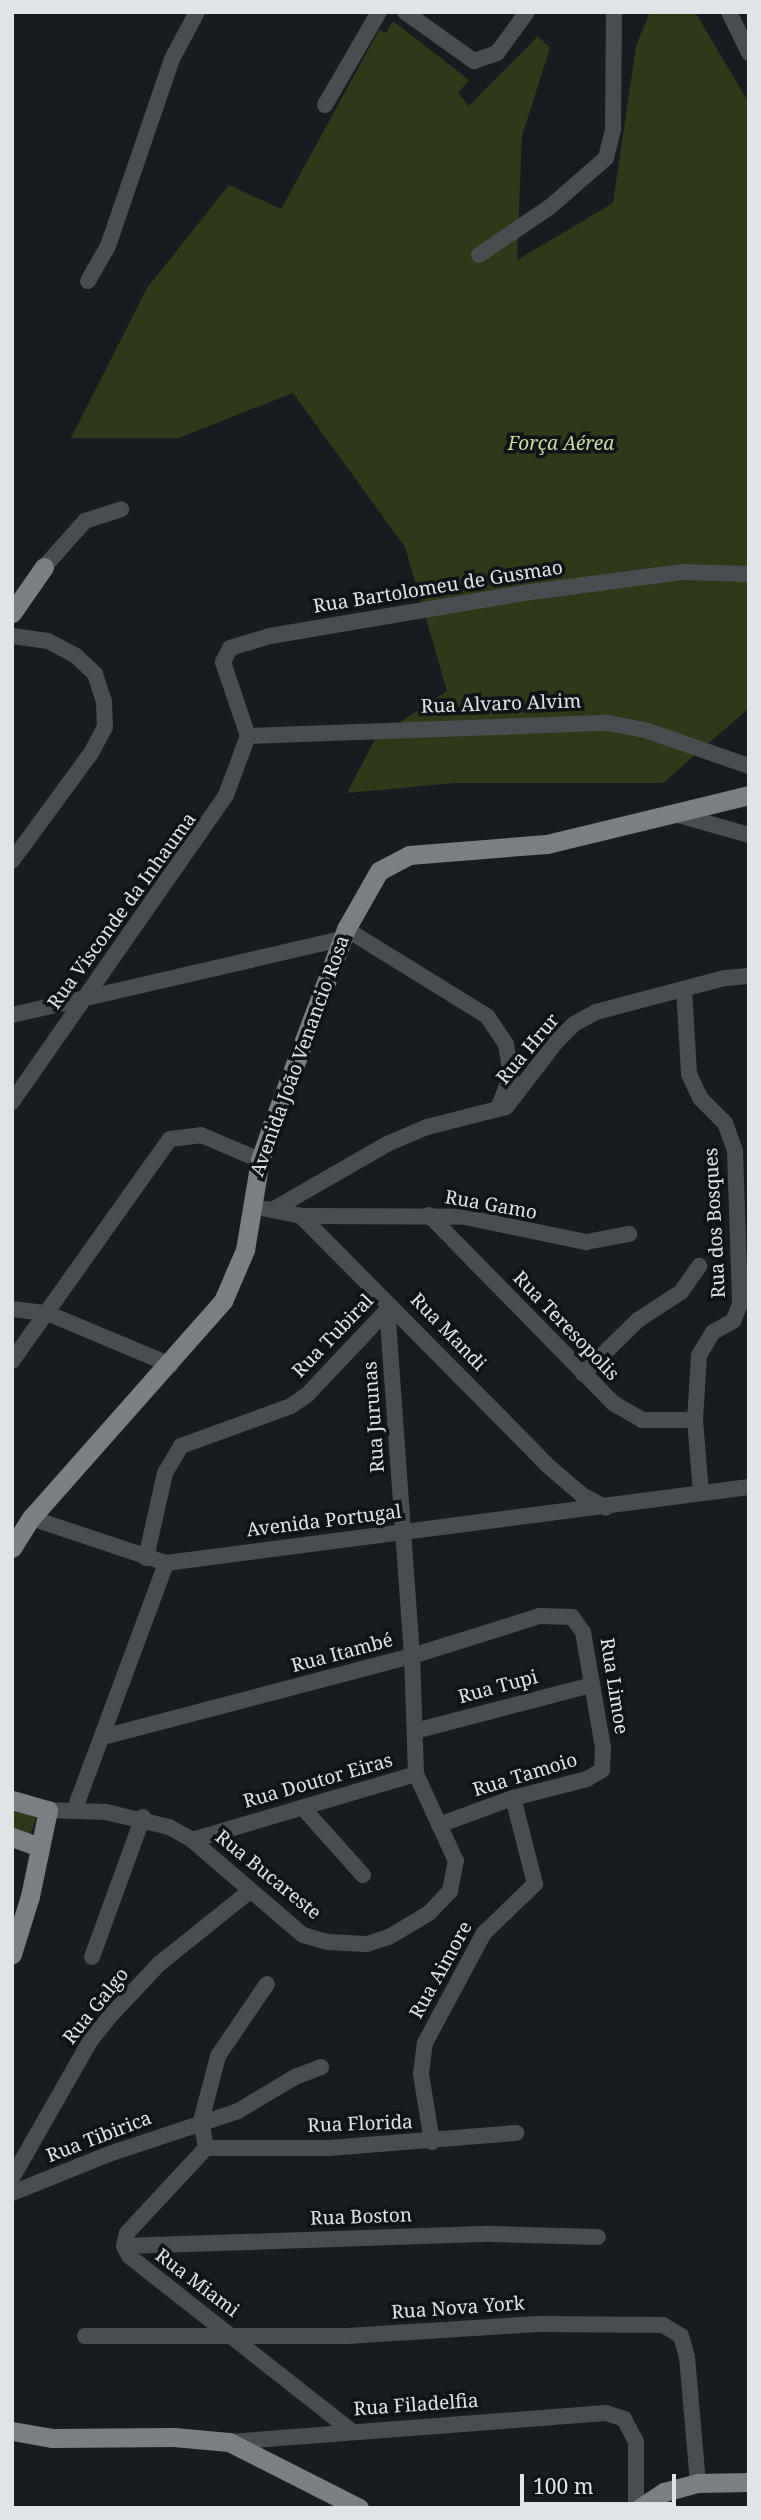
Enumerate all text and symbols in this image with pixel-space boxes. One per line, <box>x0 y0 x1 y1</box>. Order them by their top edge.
park label: Força Aérea <box>508 433 614 455</box>
street label: Rua Bartolomeu de Gusmao <box>312 556 564 618</box>
street label: Rua Alvaro Alvim <box>420 690 582 718</box>
street label: Rua Visconde da Inhauma <box>43 808 201 1014</box>
street label: Avenida João Venancio Rosa <box>246 933 354 1179</box>
street label: Rua Hrur <box>492 1009 564 1089</box>
street label: Rua dos Bosques <box>700 1147 730 1299</box>
street label: Rua Gamo <box>443 1186 539 1224</box>
street label: Rua Teresopolis <box>508 1267 624 1385</box>
street label: Rua Mandi <box>406 1289 490 1375</box>
street label: Rua Tubiral <box>288 1290 378 1382</box>
street label: Rua Jurunas <box>359 1361 389 1473</box>
street label: Avenida Portugal <box>245 1500 403 1542</box>
street label: Rua Itambé <box>289 1628 395 1678</box>
street label: Rua Limoe <box>595 1636 633 1736</box>
street label: Rua Tupi <box>456 1665 540 1709</box>
street label: Rua Tamoio <box>470 1748 580 1802</box>
street label: Rua Doutor Eiras <box>241 1749 395 1813</box>
street label: Rua Bucareste <box>211 1825 325 1925</box>
street label: Rua Aimore <box>405 1917 477 2023</box>
street label: Rua Galgo <box>58 1963 134 2049</box>
street label: Rua Tibirica <box>43 2107 155 2167</box>
street label: Rua Florida <box>307 2111 413 2137</box>
street label: Rua Boston <box>310 2204 412 2230</box>
street label: Rua Miami <box>151 2244 243 2322</box>
street label: Rua Nova York <box>390 2292 526 2324</box>
street label: Rua Filadelfia <box>353 2389 479 2421</box>
scale bar <box>523 2460 679 2504</box>
text: 100 m <box>533 2472 594 2500</box>

